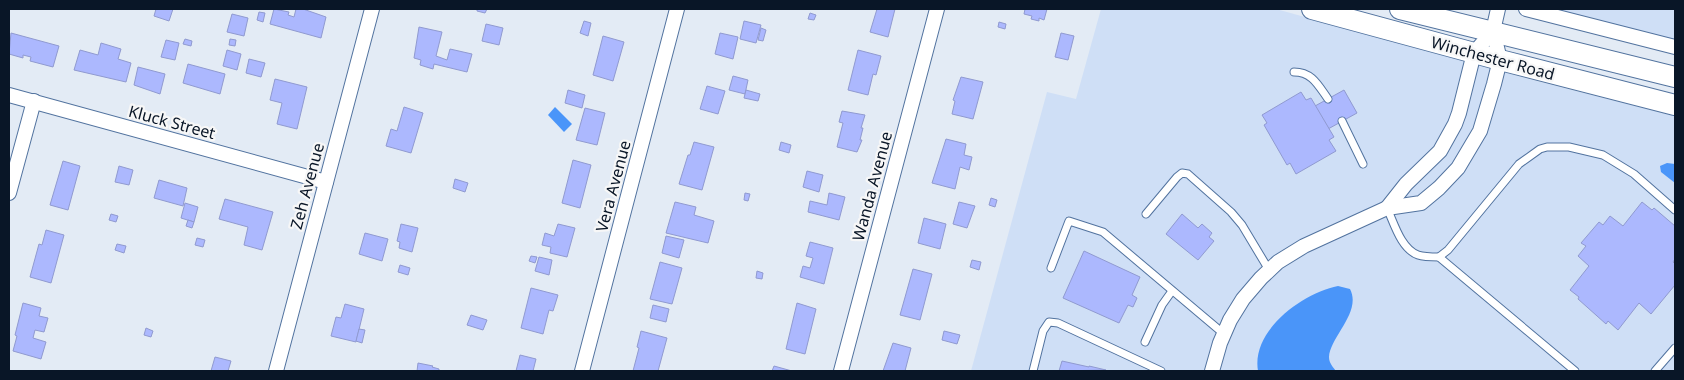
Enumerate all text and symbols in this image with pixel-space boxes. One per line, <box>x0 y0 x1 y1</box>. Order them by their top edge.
street label: Winchester Road <box>1429 31 1557 85</box>
street label: Kluck Street <box>126 100 218 144</box>
street label: Wanda Avenue <box>847 129 897 243</box>
street label: Vera Avenue <box>590 138 636 234</box>
street label: Zeh Avenue <box>285 140 329 232</box>

